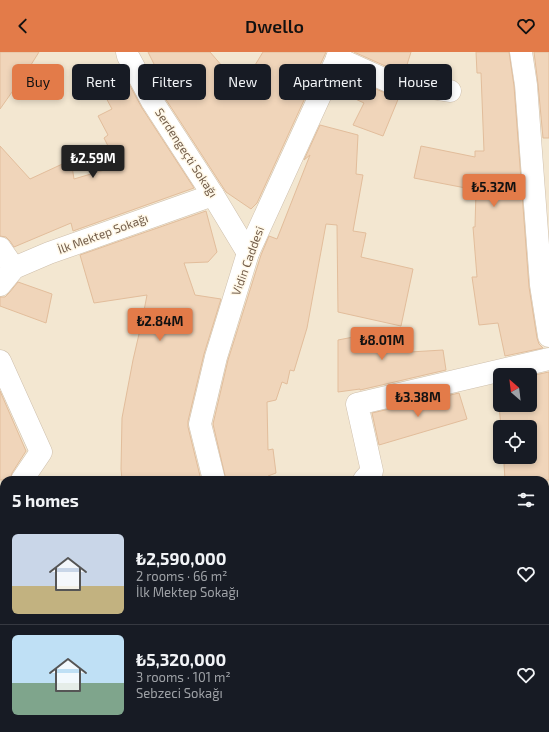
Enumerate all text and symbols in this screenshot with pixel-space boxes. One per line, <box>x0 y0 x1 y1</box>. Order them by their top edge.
icon: back <box>12 15 34 37</box>
text: Dwello <box>245 15 304 37</box>
icon: heart <box>515 15 537 37</box>
chip: Buy <box>12 64 64 100</box>
chip: Rent <box>72 64 130 100</box>
chip: Filters <box>138 64 206 100</box>
chip: New <box>214 64 271 100</box>
chip: Apartment <box>279 64 376 100</box>
chip: House <box>384 64 452 100</box>
street label: Serdengeçti Sokağı <box>152 105 221 200</box>
pin: ₺2.59M <box>60 145 126 179</box>
text: ₺2.59M <box>70 150 116 166</box>
pin: ₺5.32M <box>461 174 527 208</box>
text: ₺5.32M <box>472 179 516 195</box>
street label: İlk Mektep Sokağı <box>56 210 150 256</box>
street label: Vidin Caddesi <box>228 224 266 297</box>
pin: ₺2.84M <box>127 308 193 342</box>
text: ₺2.84M <box>137 313 183 329</box>
pin: ₺8.01M <box>349 327 415 361</box>
text: ₺8.01M <box>360 332 404 348</box>
north arrow <box>493 368 537 412</box>
map controls <box>493 368 537 464</box>
pin: ₺3.38M <box>385 384 451 418</box>
text: ₺3.38M <box>395 389 441 405</box>
button: locate <box>493 420 537 464</box>
icon: filters <box>515 489 537 511</box>
text: 5 homes <box>12 490 79 510</box>
text: ₺2,590,000 <box>136 548 227 568</box>
icon: home <box>44 550 92 598</box>
icon: heart <box>515 563 537 585</box>
text: 2 rooms · 66 m² <box>136 568 227 584</box>
text: İlk Mektep Sokağı <box>136 584 239 600</box>
text: ₺5,320,000 <box>136 649 226 669</box>
icon: home <box>44 651 92 699</box>
icon: heart <box>515 664 537 686</box>
text: 3 rooms · 101 m² <box>136 669 231 685</box>
text: Sebzeci Sokağı <box>136 685 223 701</box>

